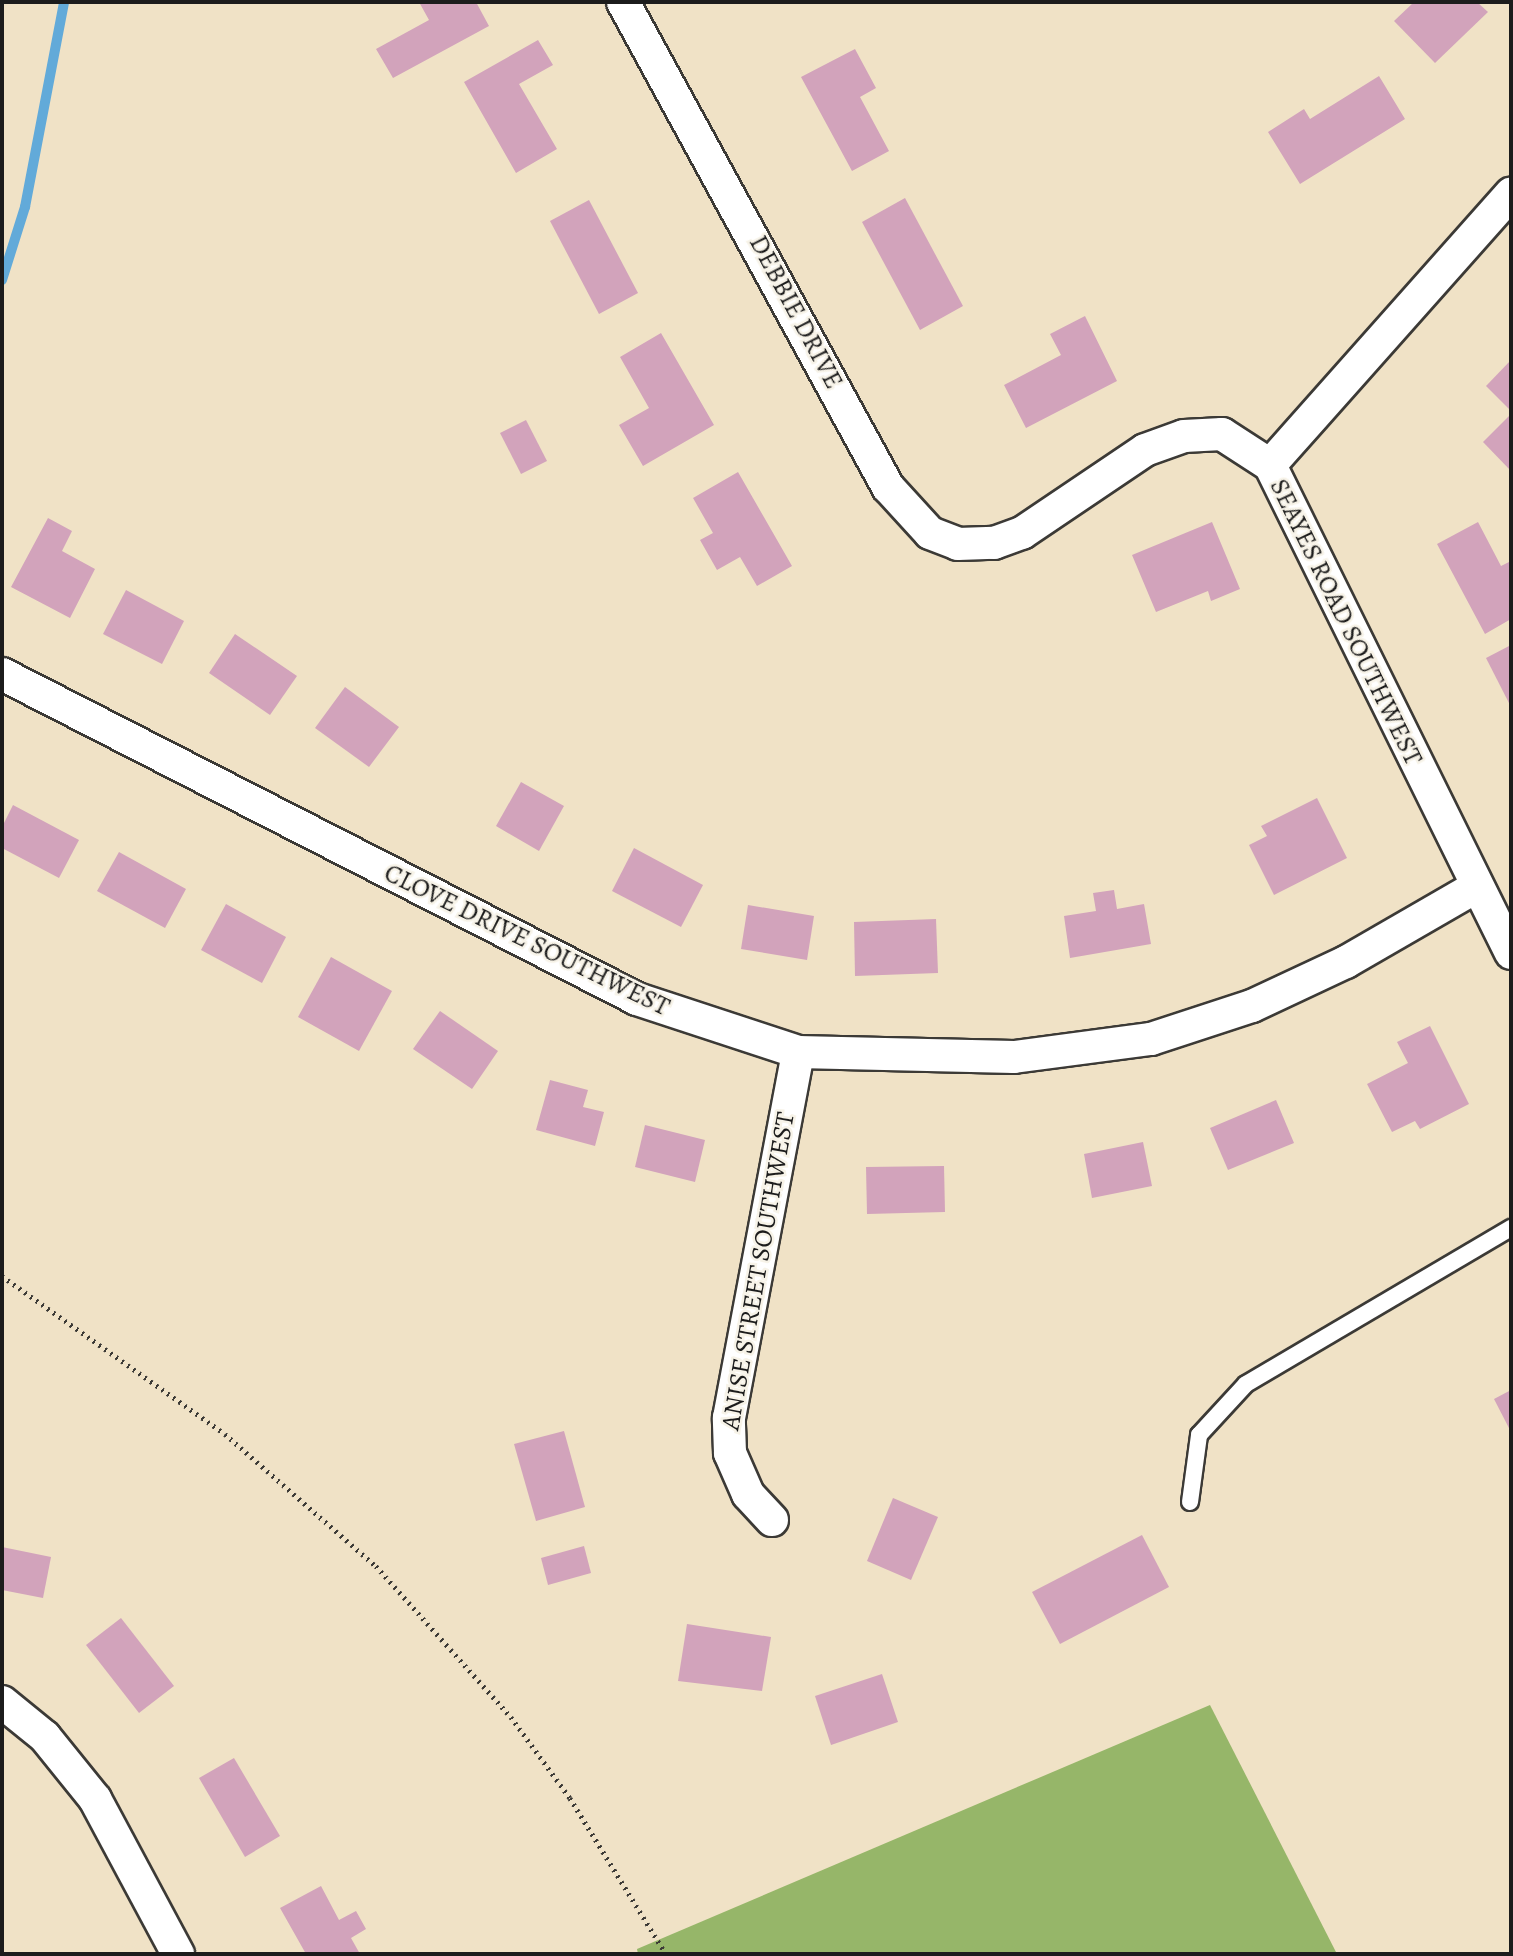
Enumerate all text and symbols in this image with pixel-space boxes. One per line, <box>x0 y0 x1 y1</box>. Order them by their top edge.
street label: DEBBIE DRIVE <box>742 230 850 394</box>
street label: SEAYES ROAD SOUTHWEST <box>1263 474 1429 770</box>
street label: CLOVE DRIVE SOUTHWEST <box>379 857 675 1023</box>
street label: ANISE STREET SOUTHWEST <box>715 1110 801 1432</box>

